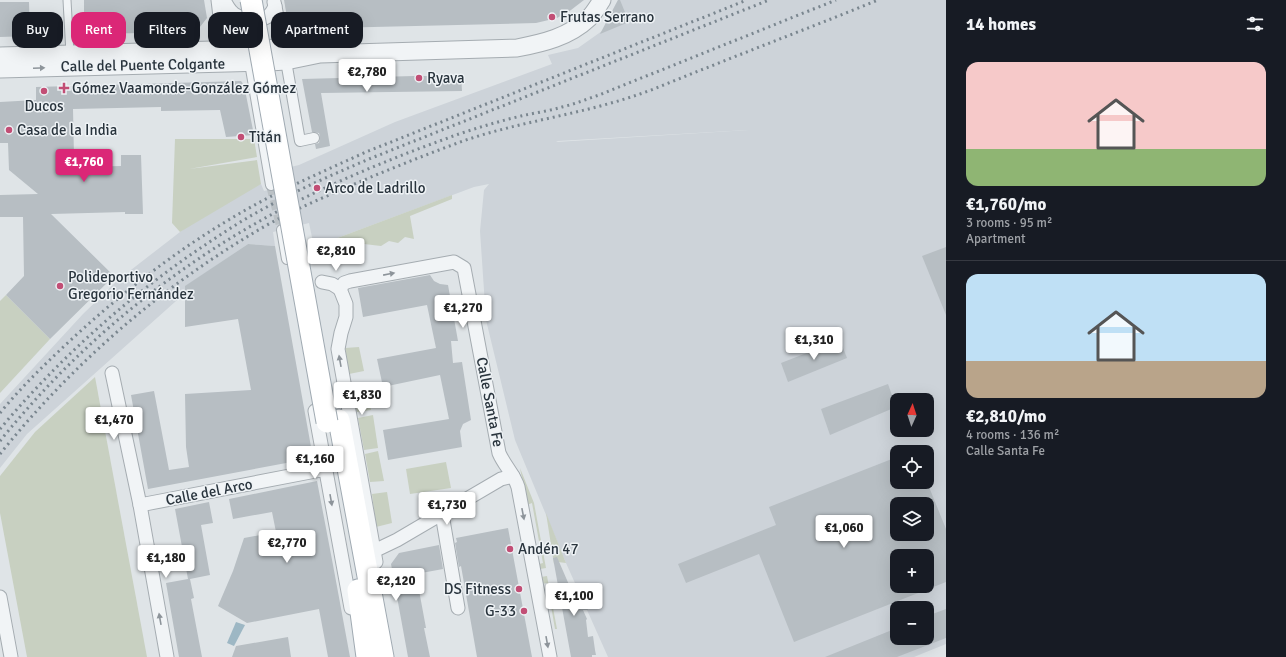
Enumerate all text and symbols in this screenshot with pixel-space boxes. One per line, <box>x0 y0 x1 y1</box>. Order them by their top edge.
place label: Frutas Serrano <box>560 8 654 26</box>
chip: Buy <box>12 12 63 48</box>
chip: Rent <box>71 12 126 48</box>
chip: Filters <box>134 12 200 48</box>
chip: New <box>208 12 263 48</box>
chip: Apartment <box>271 12 363 48</box>
marker: Frutas Serrano <box>547 12 557 22</box>
icon: filters <box>1244 13 1266 35</box>
text: 14 homes <box>966 14 1036 35</box>
street label: Calle del Puente Colgante <box>61 55 225 75</box>
pin: €2,780 <box>334 59 400 93</box>
text: €2,780 <box>348 64 386 80</box>
one-way arrow <box>33 65 46 71</box>
place label: Ryava <box>427 69 465 87</box>
marker: Ryava <box>414 73 424 83</box>
place label: Gómez Vaamonde-González Gómez <box>72 79 296 97</box>
marker: Gómez Vaamonde-González Gómez <box>59 83 69 93</box>
marker: Ducos <box>39 86 49 96</box>
icon: home <box>1080 88 1152 160</box>
place label: Ducos <box>24 97 64 115</box>
place label: Casa de la India <box>17 121 117 139</box>
marker: Casa de la India <box>4 125 14 135</box>
place label: Titán <box>249 128 281 146</box>
marker: Titán <box>236 132 246 142</box>
pin: €1,760 <box>51 149 117 183</box>
text: €1,760 <box>65 154 103 170</box>
place label: Arco de Ladrillo <box>325 179 426 197</box>
marker: Arco de Ladrillo <box>312 183 322 193</box>
text: €1,760/mo <box>966 194 1046 215</box>
text: 3 rooms · 95 m² <box>966 215 1052 231</box>
text: Apartment <box>966 231 1026 247</box>
pin: €2,810 <box>303 238 369 272</box>
text: €2,810 <box>317 243 355 259</box>
place label: Polideportivo Gregorio Fernández <box>68 268 194 303</box>
one-way arrow <box>383 271 395 277</box>
marker: Polideportivo Gregorio Fernández <box>55 281 65 291</box>
pin: €1,270 <box>430 295 496 329</box>
text: €1,270 <box>444 300 482 316</box>
icon: home <box>1080 300 1152 372</box>
pin: €1,310 <box>781 327 847 361</box>
text: €1,310 <box>795 332 833 348</box>
one-way arrow <box>337 355 343 367</box>
street label: Calle Santa Fe <box>472 356 508 448</box>
pin: €1,830 <box>329 382 395 416</box>
text: €1,830 <box>343 387 381 403</box>
north arrow <box>890 393 934 437</box>
map controls <box>890 393 934 645</box>
text: €2,810/mo <box>966 406 1046 427</box>
pin: €1,470 <box>81 407 147 441</box>
text: €1,470 <box>95 412 133 428</box>
text: 4 rooms · 136 m² <box>966 427 1059 443</box>
text: Calle Santa Fe <box>966 443 1045 459</box>
button: locate <box>890 445 934 489</box>
pin: €1,160 <box>282 446 348 480</box>
text: €1,160 <box>296 451 334 467</box>
street label: Calle del Arco <box>164 475 254 509</box>
pin: €1,730 <box>414 492 480 526</box>
one-way arrow <box>329 494 335 506</box>
text: €1,730 <box>428 497 466 513</box>
button: layers <box>890 497 934 541</box>
one-way arrow <box>520 508 526 520</box>
pin: €1,060 <box>811 515 877 549</box>
text: €1,060 <box>825 520 863 536</box>
pin: €2,770 <box>254 530 320 564</box>
text: €2,770 <box>268 535 306 551</box>
place label: Andén 47 <box>518 540 579 558</box>
marker: Andén 47 <box>505 544 515 554</box>
pin: €1,180 <box>133 545 199 579</box>
button: + <box>890 549 934 593</box>
text: €1,180 <box>147 550 185 566</box>
pin: €2,120 <box>363 568 429 602</box>
text: €2,120 <box>377 573 415 589</box>
place label: DS Fitness <box>444 580 511 598</box>
pin: €1,100 <box>541 583 607 617</box>
marker: DS Fitness <box>514 584 524 594</box>
text: €1,100 <box>555 588 593 604</box>
button: − <box>890 601 934 645</box>
place label: G-33 <box>485 602 516 620</box>
marker: G-33 <box>519 606 529 616</box>
one-way arrow <box>157 612 163 625</box>
one-way arrow <box>544 635 550 648</box>

